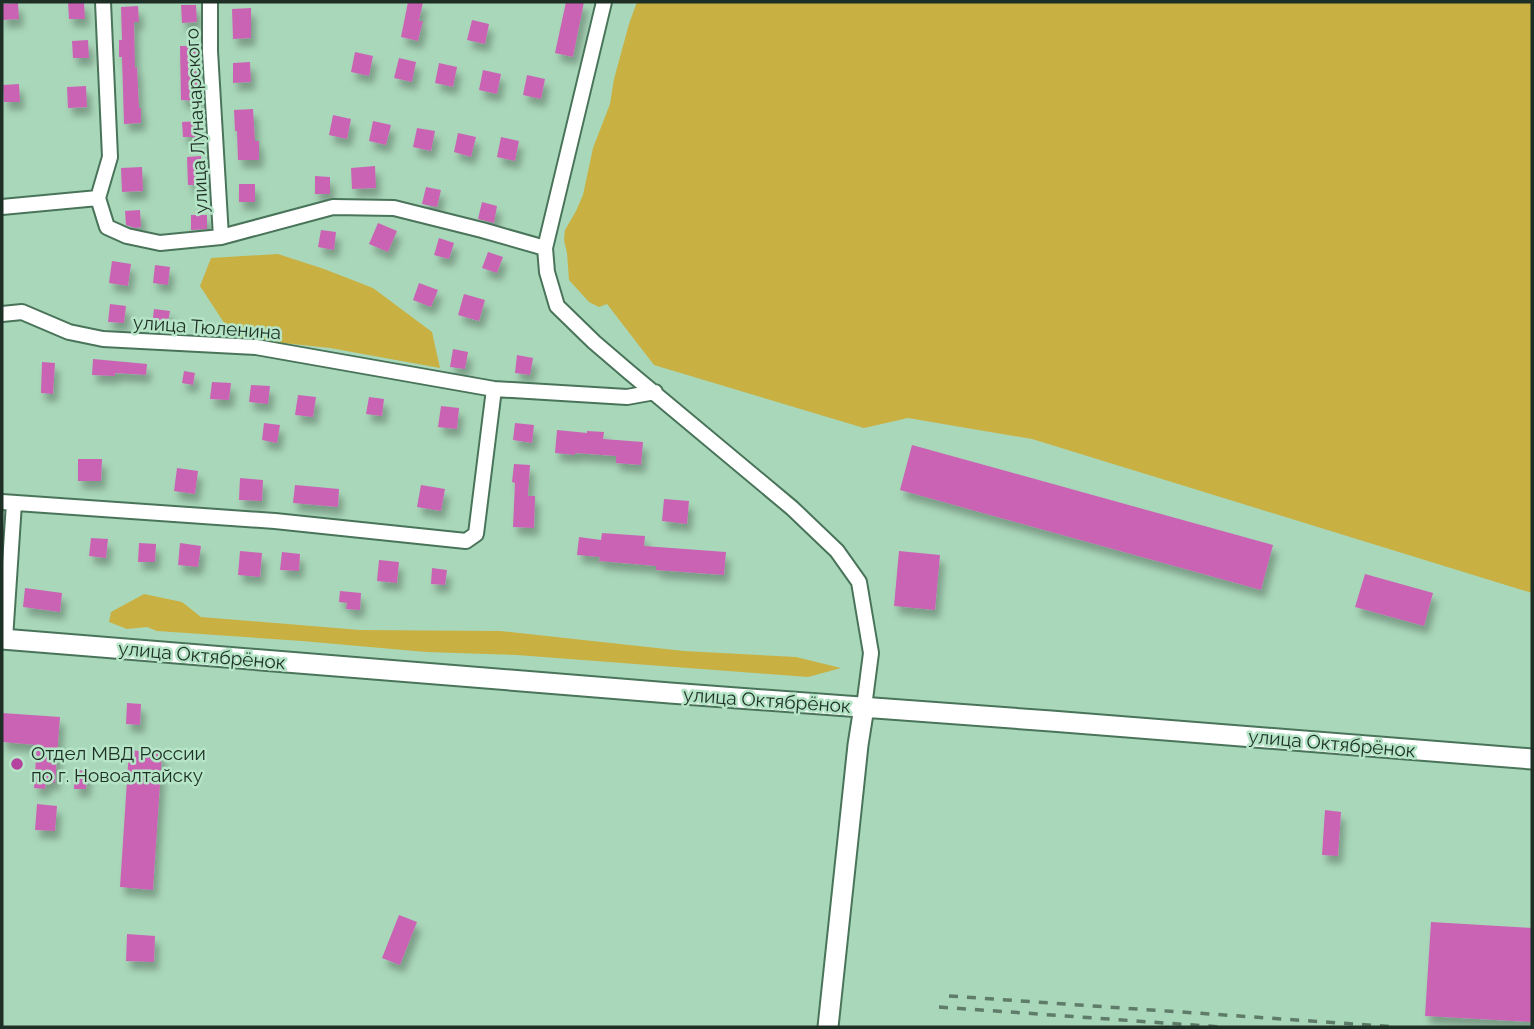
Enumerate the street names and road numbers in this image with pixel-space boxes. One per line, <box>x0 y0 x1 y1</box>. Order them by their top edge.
street label: улица Луначарского <box>180 27 212 215</box>
street label: улица Тюленина <box>132 311 282 343</box>
street label: улица Октябрёнок <box>117 637 287 673</box>
street label: улица Октябрёнок <box>682 683 852 717</box>
street label: улица Октябрёнок <box>1247 725 1417 761</box>

